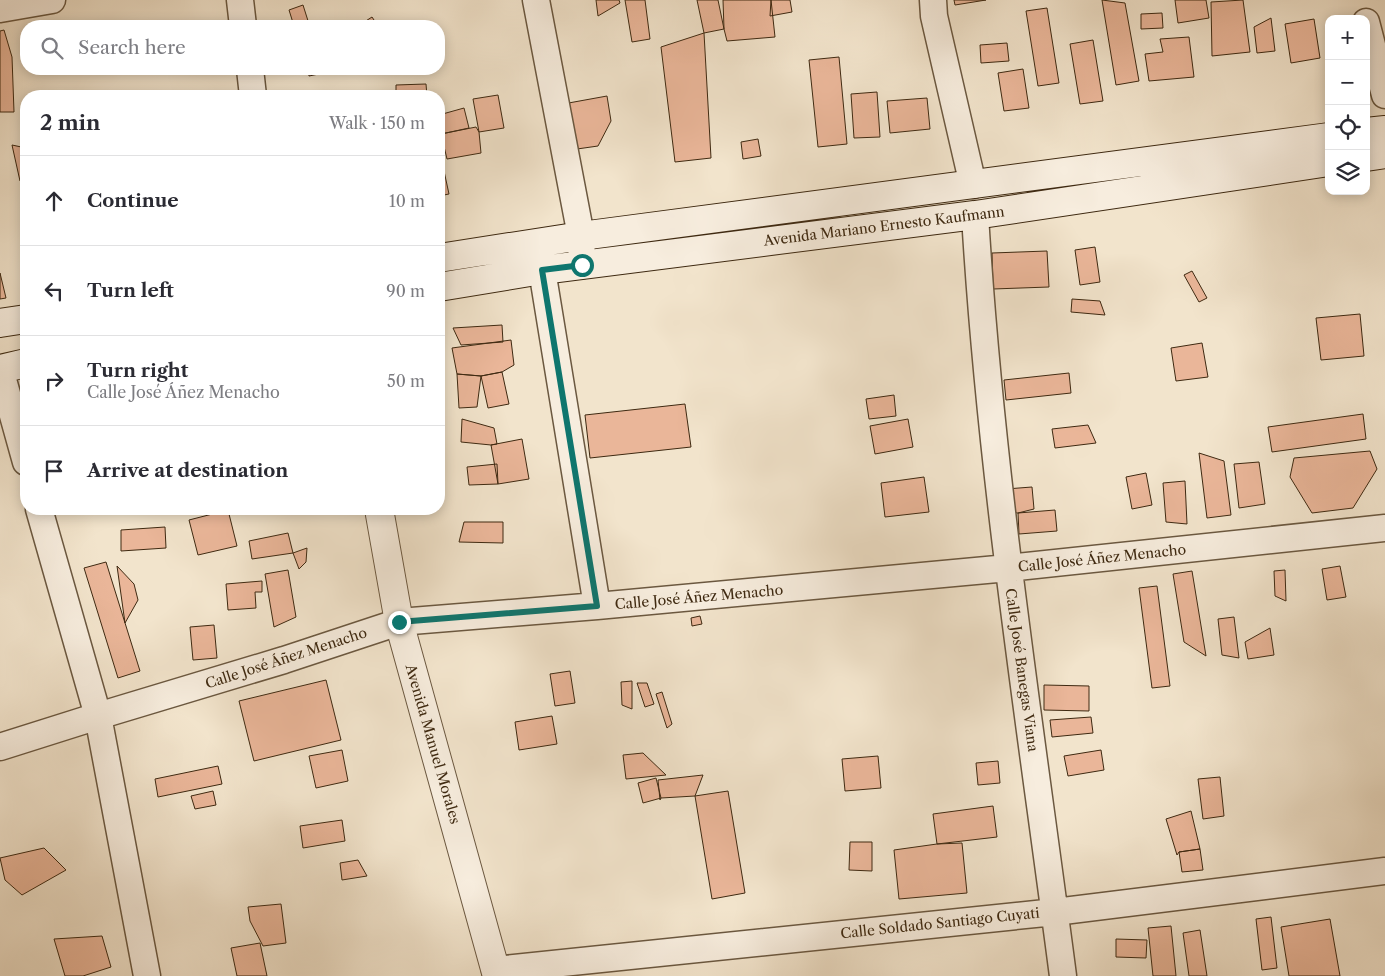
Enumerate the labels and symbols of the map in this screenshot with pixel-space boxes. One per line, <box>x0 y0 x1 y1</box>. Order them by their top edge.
street label: Avenida Mariano Ernesto Kaufmann <box>762 202 1006 250</box>
route start <box>571 254 594 277</box>
street label: Calle José Áñez Menacho <box>1017 540 1187 576</box>
street label: Calle José Áñez Menacho <box>614 581 784 613</box>
street label: Calle José Banegas Viana <box>1002 587 1042 753</box>
route end <box>388 611 411 634</box>
street label: Calle José Áñez Menacho <box>203 623 369 693</box>
street label: Avenida Manuel Morales <box>401 661 464 826</box>
street label: Calle Soldado Santiago Cuyati <box>840 904 1040 942</box>

